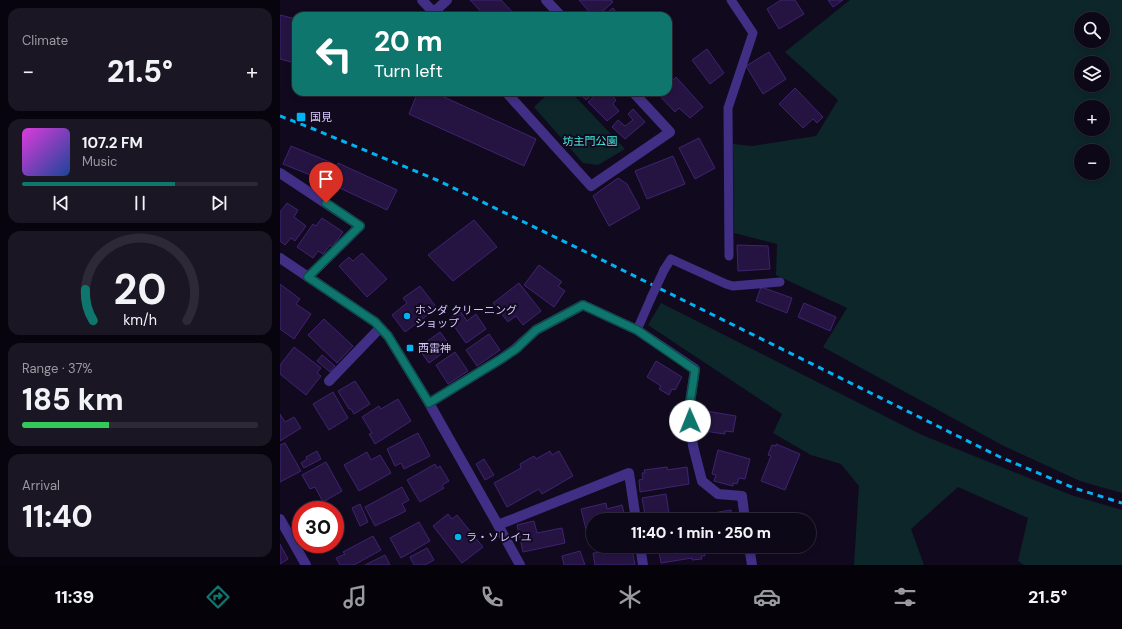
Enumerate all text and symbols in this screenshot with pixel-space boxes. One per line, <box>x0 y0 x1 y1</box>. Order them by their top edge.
map controls <box>1074 12 1110 180</box>
button: search <box>1074 12 1110 48</box>
text: 20 m <box>374 23 443 60</box>
icon: left <box>308 28 360 80</box>
text: Climate <box>22 32 68 49</box>
text: 21.5° <box>107 52 173 91</box>
button: layers <box>1074 56 1110 92</box>
text: − <box>22 57 34 86</box>
text: + <box>246 57 258 86</box>
text: Turn left <box>374 59 443 83</box>
button: + <box>1074 100 1110 136</box>
place label: 国見 <box>310 110 332 124</box>
marker: 国見 <box>295 111 307 123</box>
text: 107.2 FM <box>82 133 143 153</box>
park label: 坊主門公園 <box>563 134 618 148</box>
button: − <box>1074 144 1110 180</box>
text: Music <box>82 153 117 170</box>
pin <box>309 162 343 203</box>
icon: arrive <box>315 168 337 190</box>
icon: previous <box>50 192 72 214</box>
icon: pause <box>129 192 151 214</box>
icon: next <box>208 192 230 214</box>
text: 20 <box>113 262 167 316</box>
place label: ホンダ クリーニング ショップ <box>415 303 517 330</box>
text: km/h <box>123 310 157 328</box>
marker: ホンダ クリーニング ショップ <box>402 311 412 321</box>
place label: 西雷神 <box>418 341 451 355</box>
marker: 西雷神 <box>405 343 415 353</box>
text: Range · 37% <box>22 360 93 377</box>
text: 185 km <box>22 380 124 419</box>
position arrow <box>669 400 711 442</box>
text: Arrival <box>22 477 60 494</box>
text: 11:40 <box>22 497 93 536</box>
speed limit sign: 30 <box>292 501 344 553</box>
text: 11:40 · 1 min · 250 m <box>631 523 771 543</box>
place label: ラ・ソレイユ <box>466 530 532 544</box>
marker: ラ・ソレイユ <box>453 532 463 542</box>
icon: directions <box>204 583 232 611</box>
icon: music <box>341 583 369 611</box>
icon: phone <box>478 583 506 611</box>
icon: climate <box>616 583 644 611</box>
icon: car <box>753 583 781 611</box>
icon: filters <box>891 583 919 611</box>
text: 11:39 <box>55 585 94 609</box>
text: 21.5° <box>1028 585 1067 609</box>

